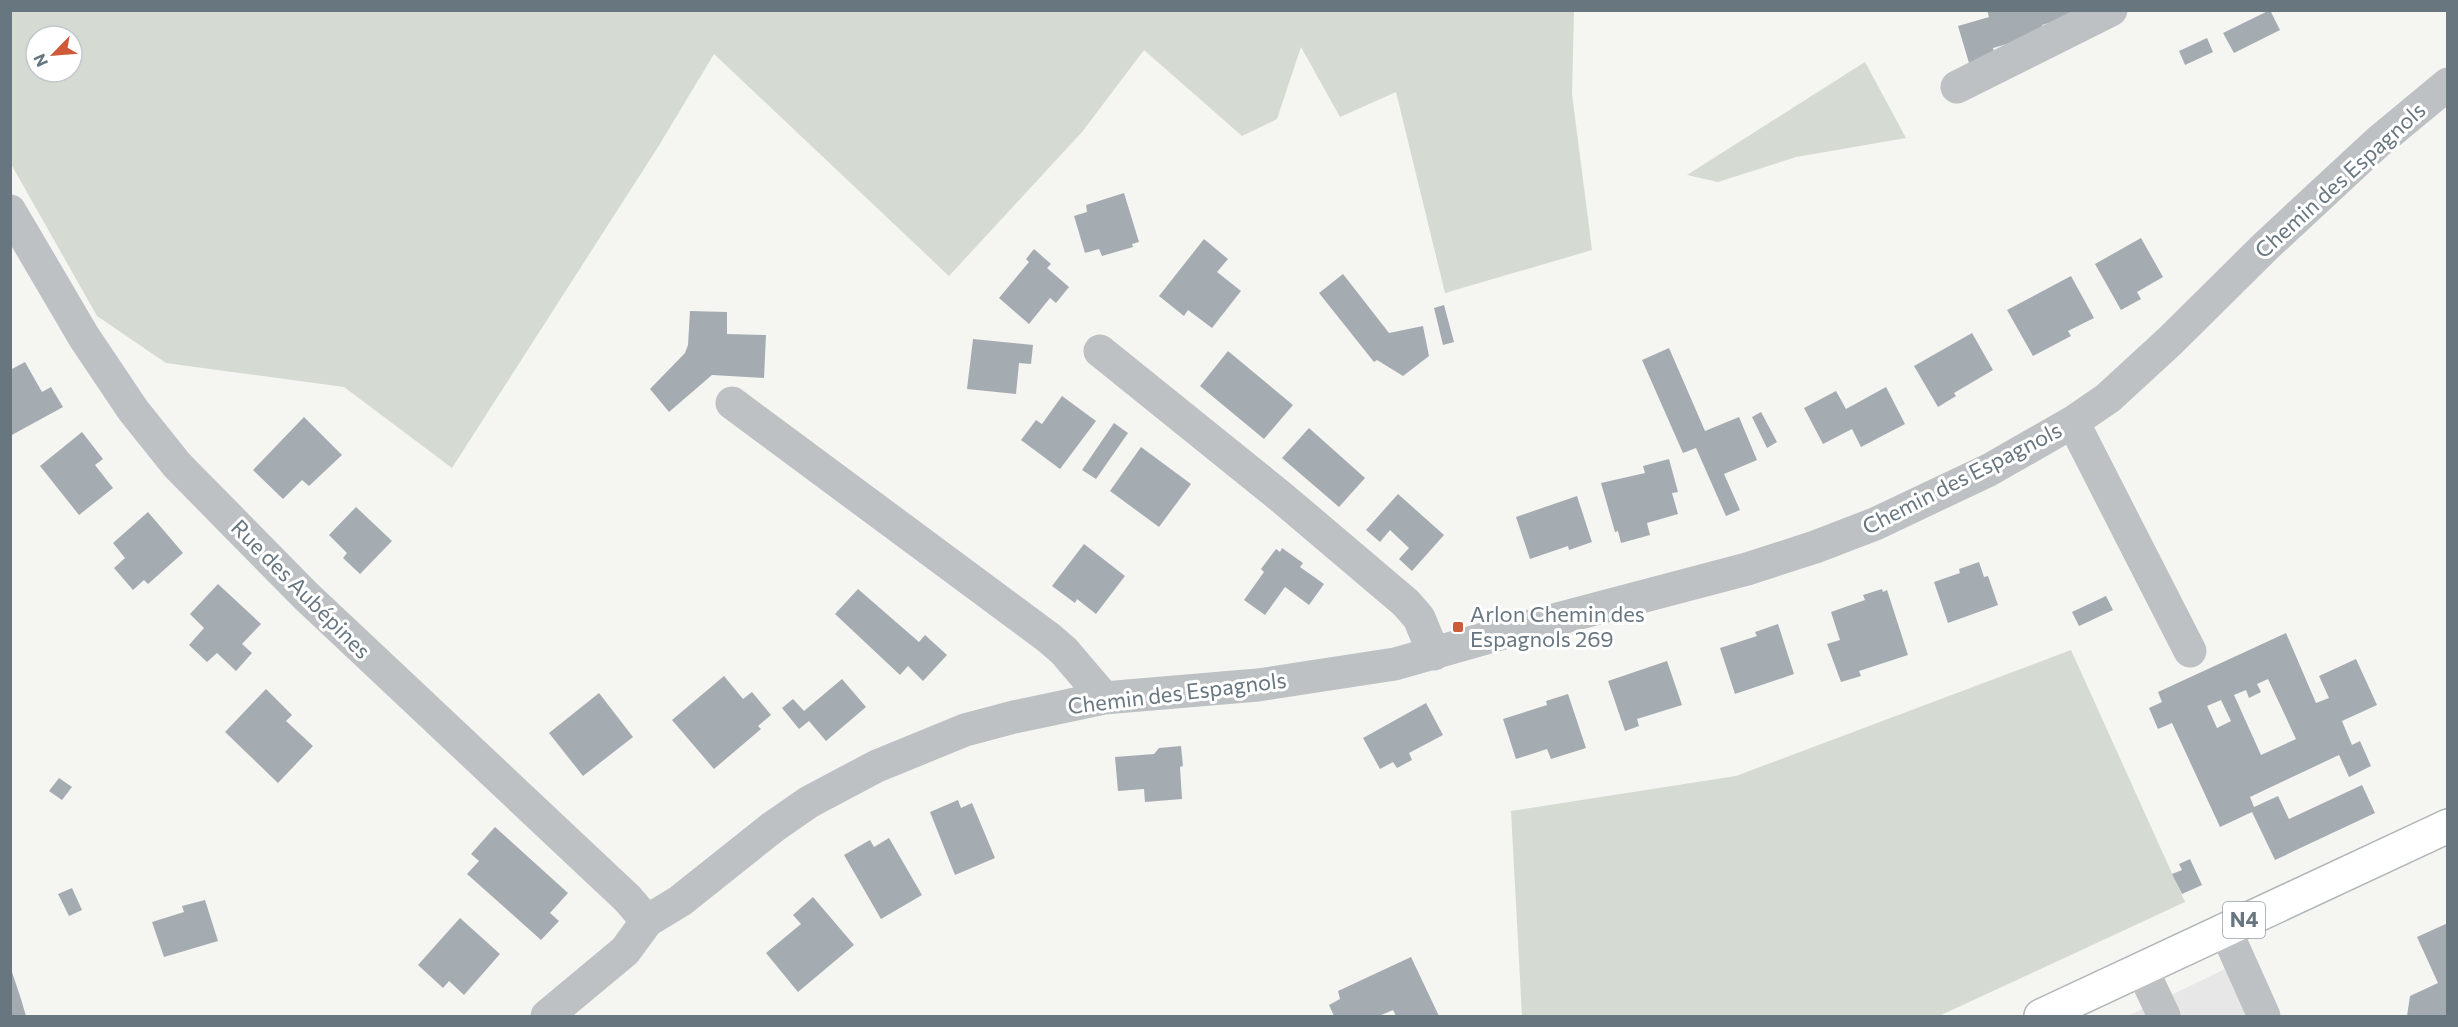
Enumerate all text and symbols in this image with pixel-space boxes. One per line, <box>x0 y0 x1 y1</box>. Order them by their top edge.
north arrow <box>24 24 84 84</box>
text: N <box>29 51 51 70</box>
street label: Chemin des Espagnols <box>2249 96 2431 263</box>
street label: Chemin des Espagnols <box>1858 416 2066 540</box>
street label: Rue des Aubépines <box>226 513 377 664</box>
place label: Arlon Chemin des Espagnols 269 <box>1470 600 1645 652</box>
marker: Arlon Chemin des Espagnols 269 <box>1451 620 1465 634</box>
street label: Chemin des Espagnols <box>1066 666 1288 719</box>
road number: N4 <box>2223 902 2265 938</box>

